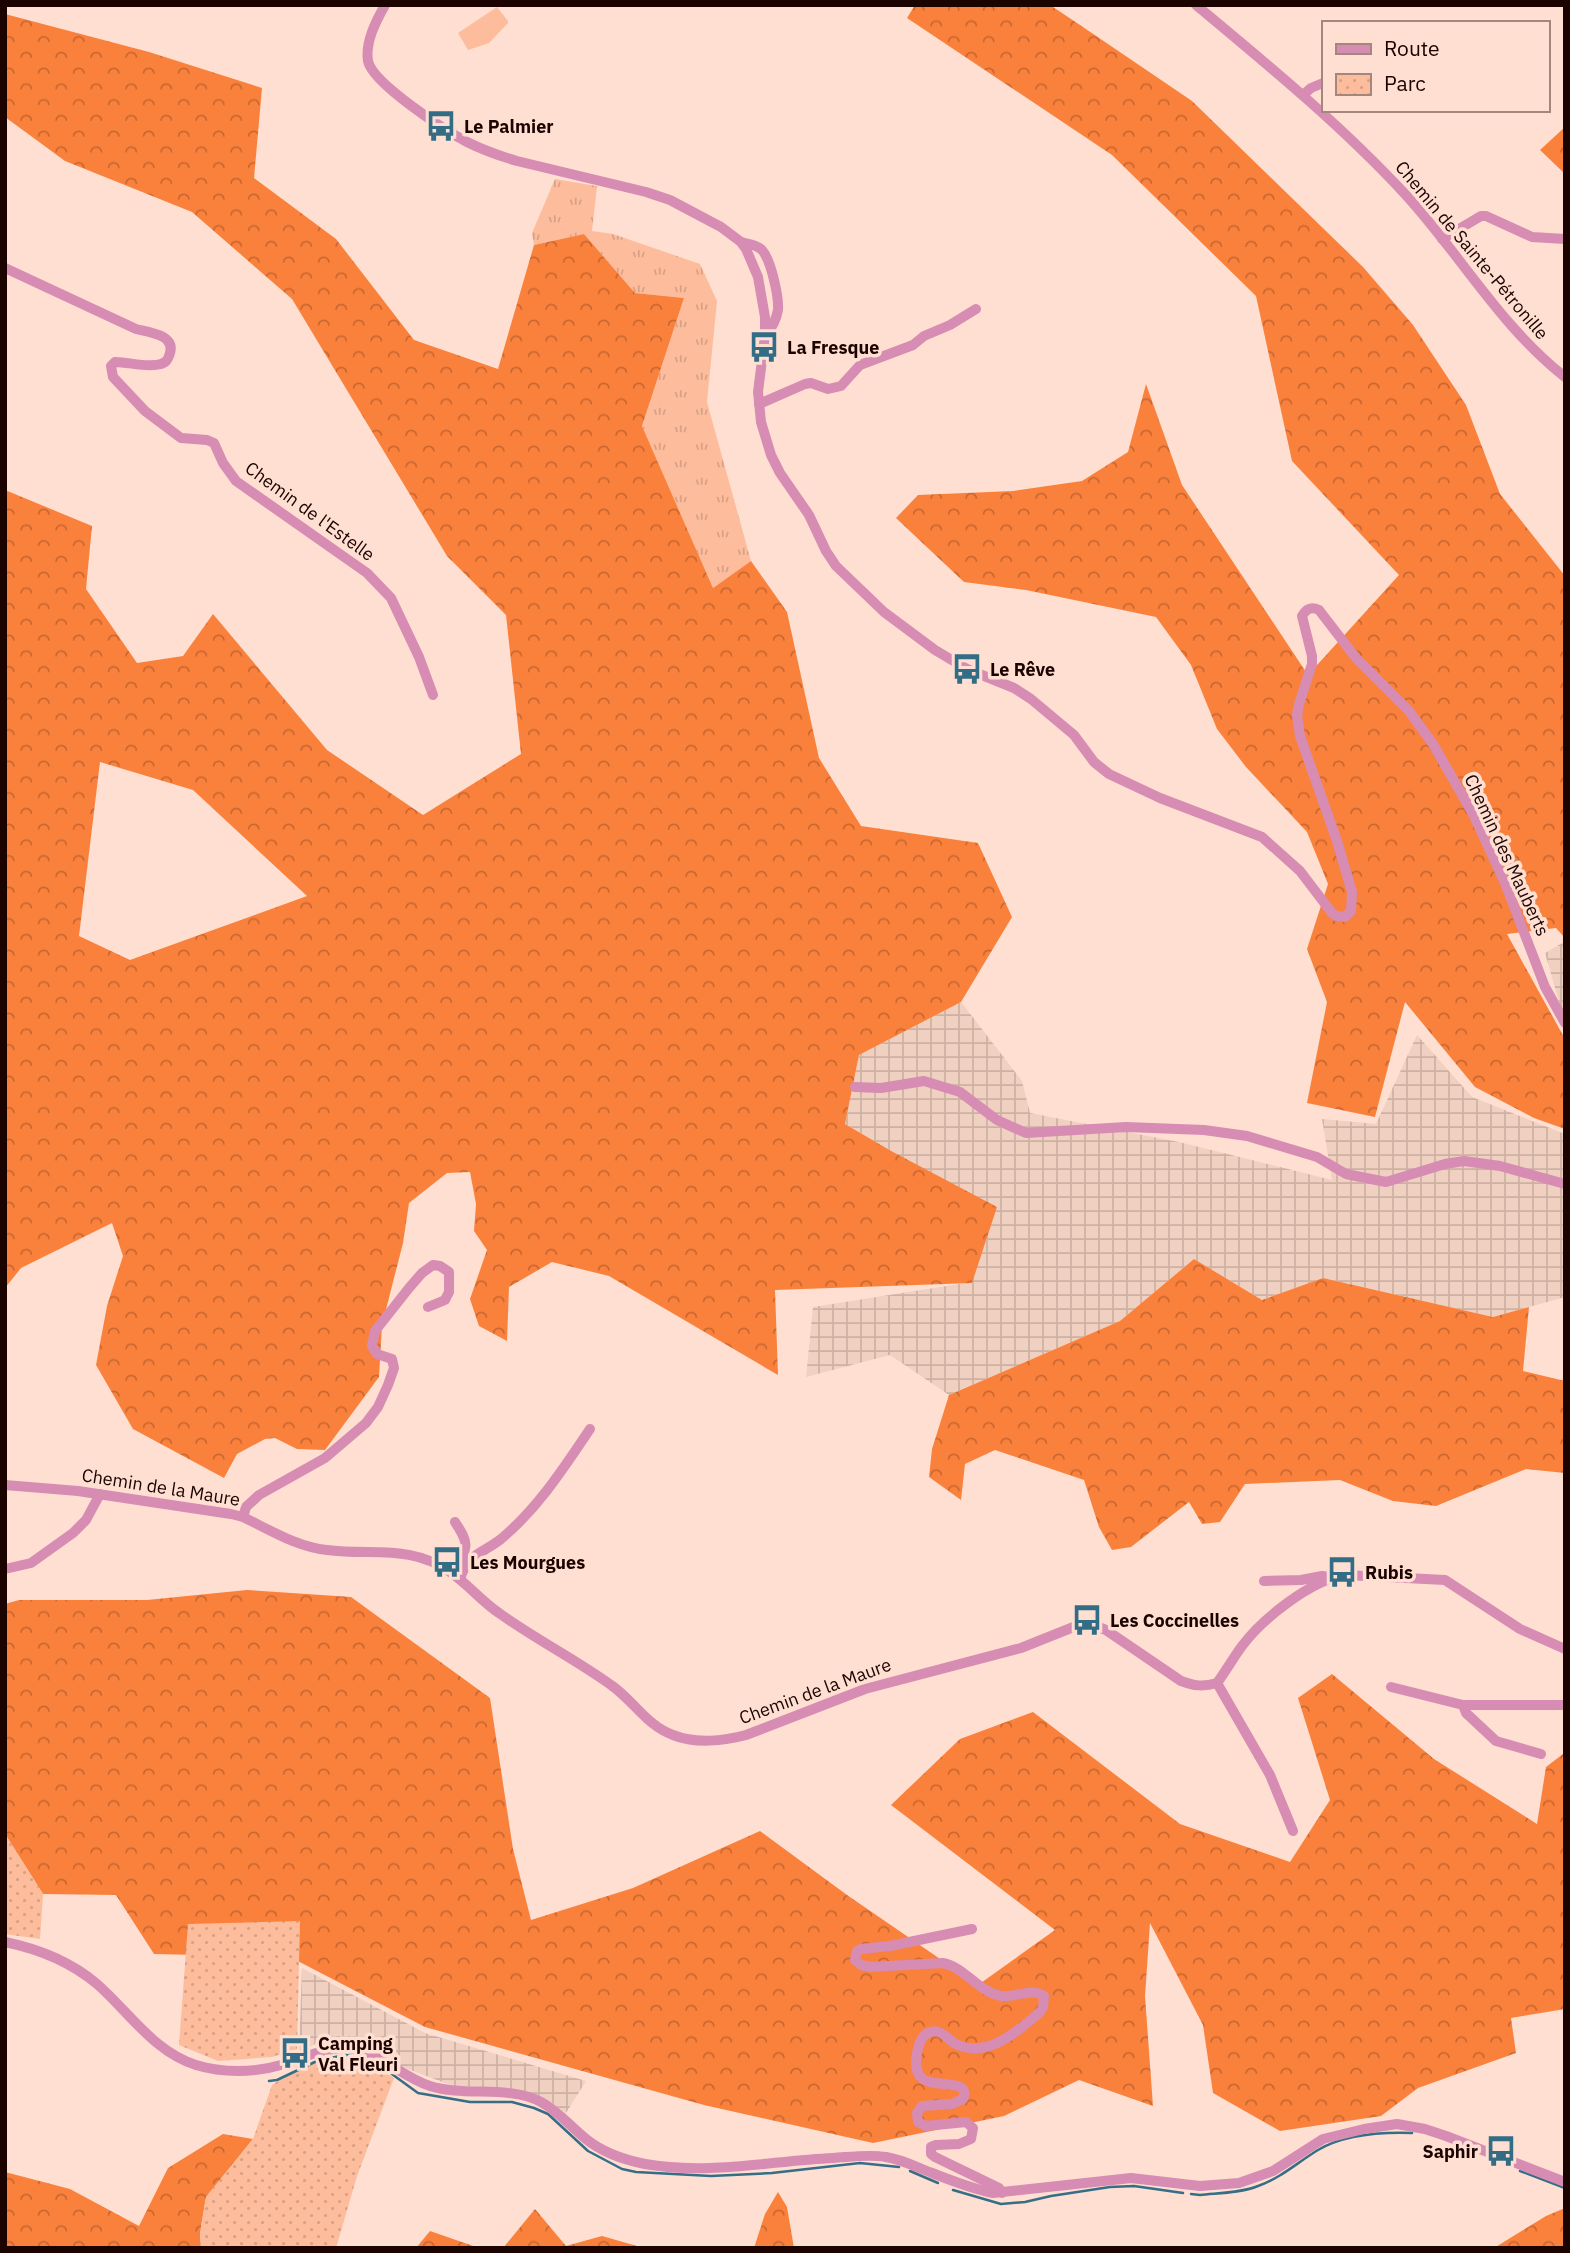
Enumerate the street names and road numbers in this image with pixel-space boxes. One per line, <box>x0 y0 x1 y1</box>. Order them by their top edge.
street label: Chemin de Sainte-Pétronille <box>1390 156 1554 344</box>
street label: Chemin de l'Estelle <box>241 456 379 566</box>
street label: Chemin des Mauberts <box>1459 770 1555 940</box>
street label: Chemin de la Maure <box>80 1463 242 1511</box>
street label: Chemin de la Maure <box>736 1653 894 1729</box>

